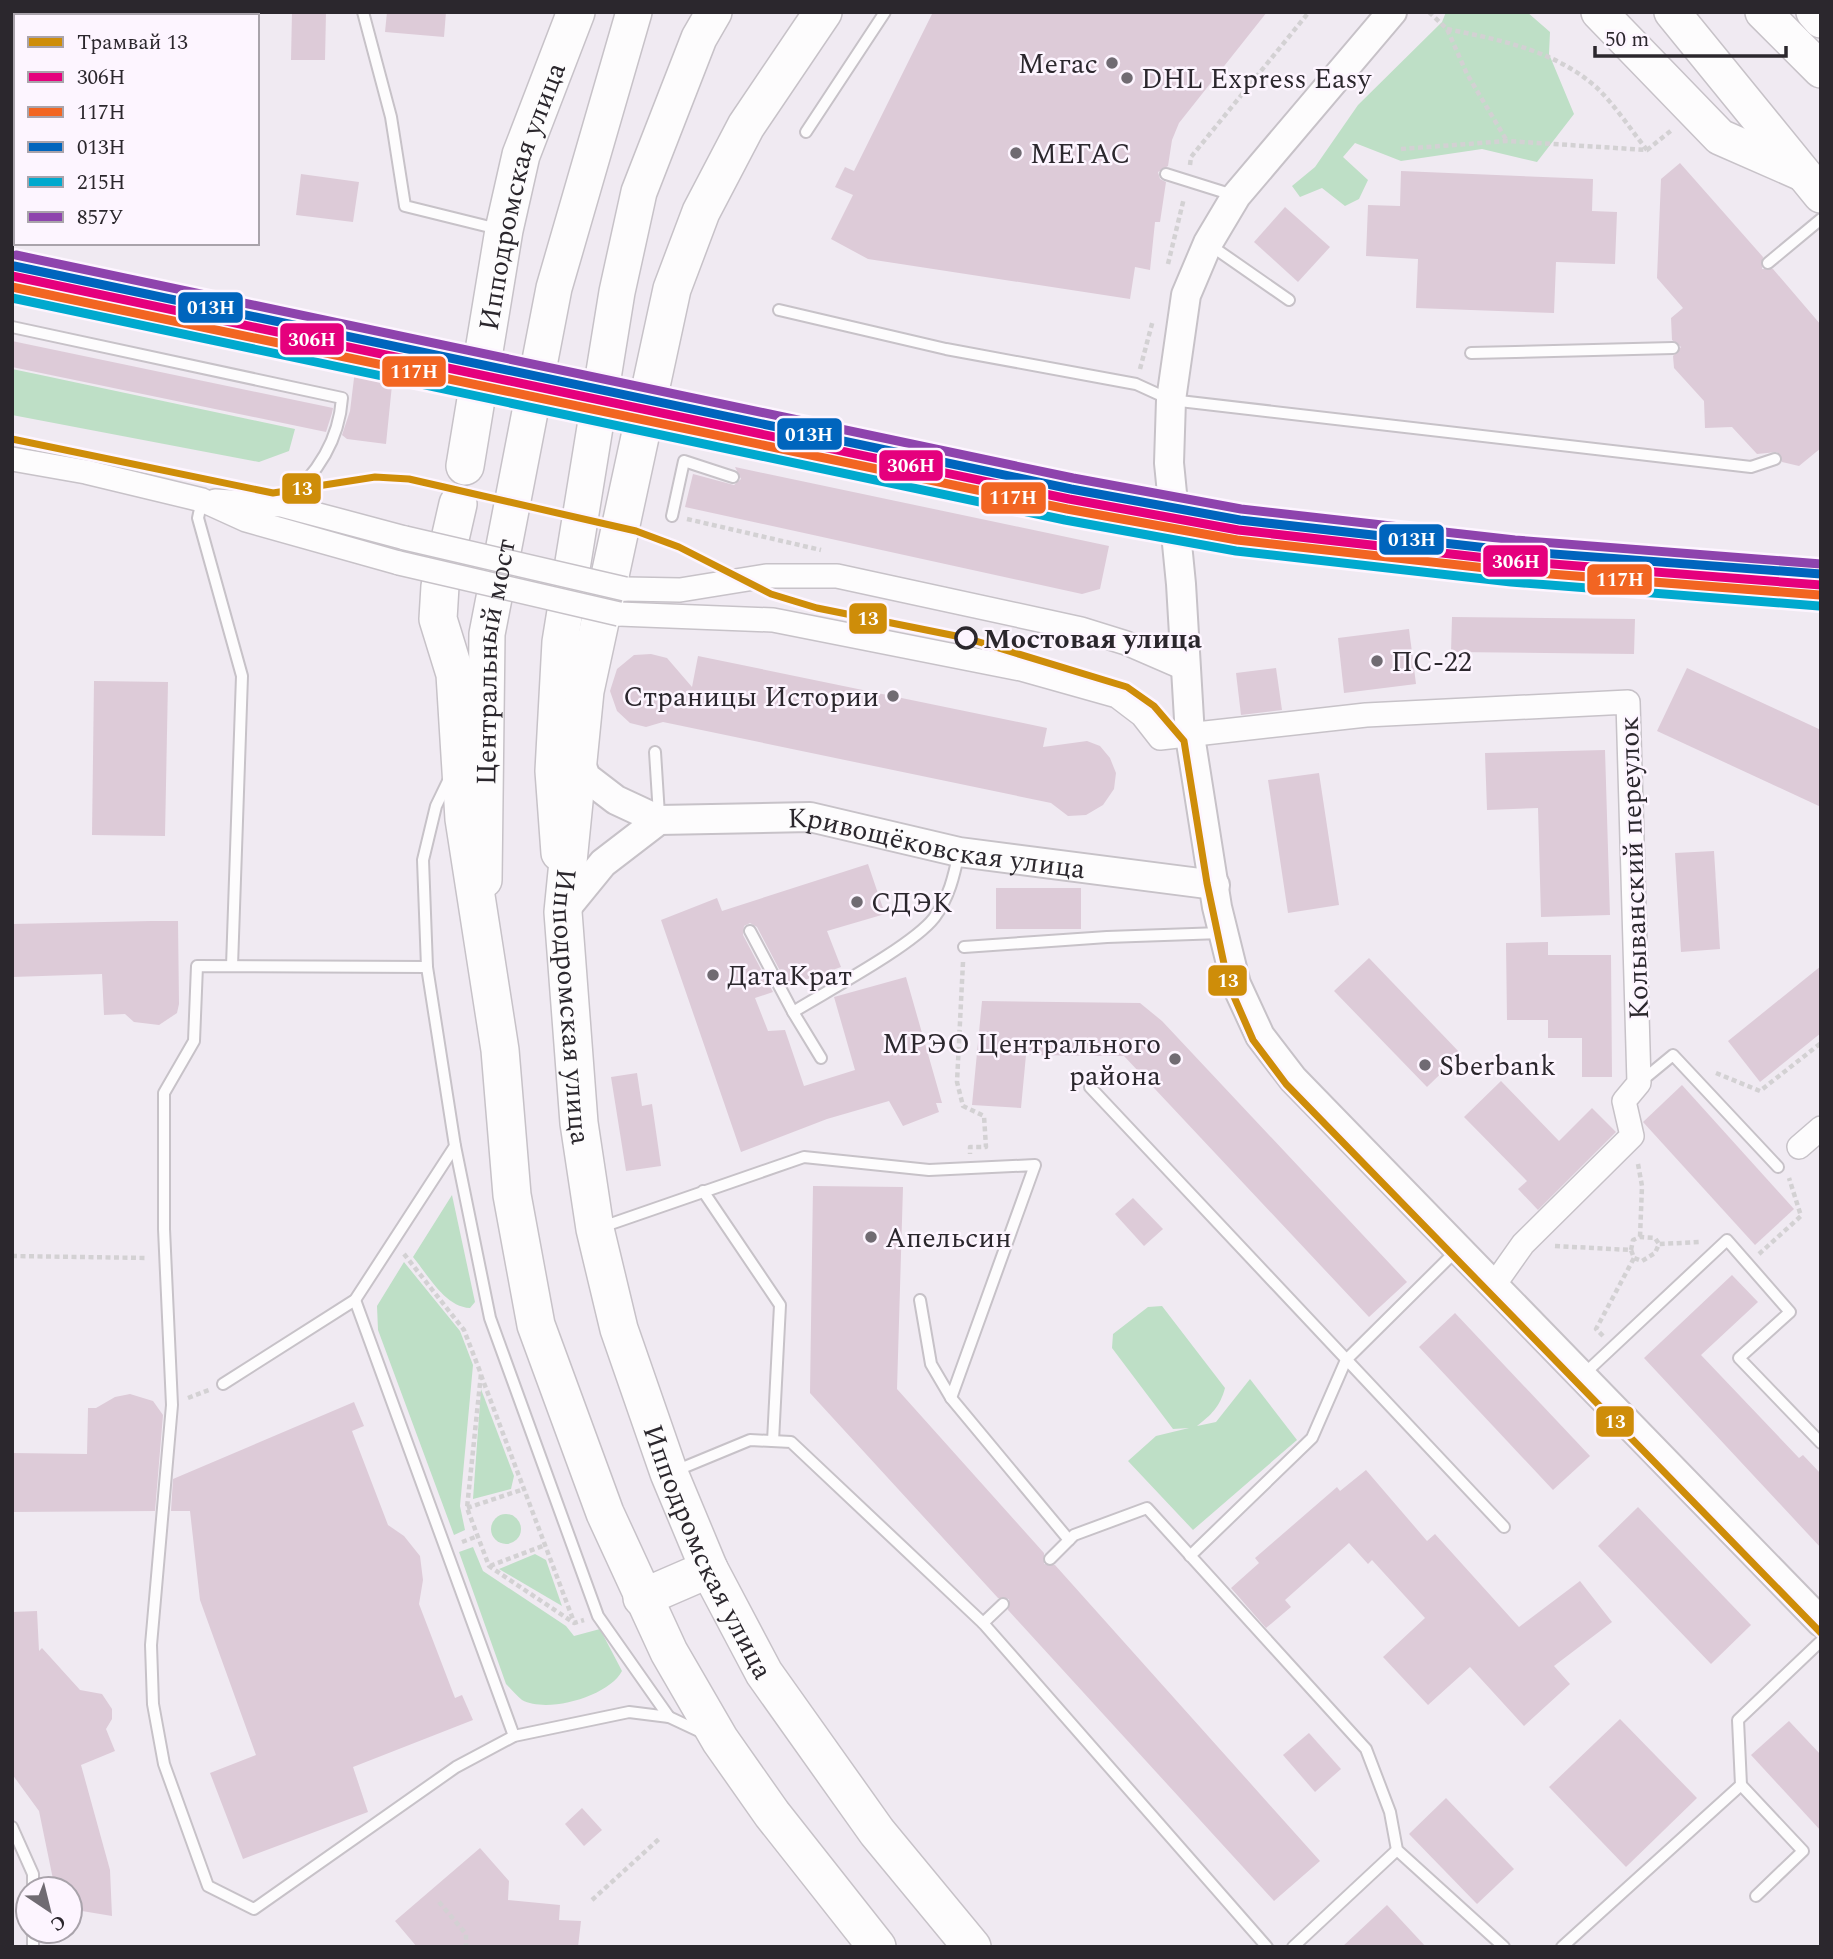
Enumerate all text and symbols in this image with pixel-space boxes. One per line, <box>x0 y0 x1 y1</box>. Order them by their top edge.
legend <box>14 14 259 245</box>
scale bar <box>1595 14 1786 58</box>
text: 50 m <box>1605 24 1649 56</box>
text: Трамвай 13 <box>77 27 188 59</box>
place label: Мегас <box>1018 43 1098 86</box>
marker: Мегас <box>1104 55 1120 71</box>
street label: Ипподромская улица <box>468 56 578 334</box>
place label: DHL Express Easy <box>1141 58 1373 101</box>
text: 306Н <box>77 62 126 94</box>
marker: DHL Express Easy <box>1119 70 1135 86</box>
text: 117Н <box>77 97 126 129</box>
text: 013Н <box>77 132 126 164</box>
place label: МЕГАС <box>1030 133 1131 176</box>
marker: МЕГАС <box>1008 145 1024 161</box>
text: 215Н <box>77 167 126 199</box>
text: 857У <box>77 202 123 234</box>
line badge: 013Н <box>177 291 244 324</box>
text: 013Н <box>187 294 235 323</box>
line badge: 306Н <box>279 322 345 356</box>
text: 306Н <box>288 326 336 355</box>
line badge: 117Н <box>381 355 447 388</box>
text: 117Н <box>390 358 438 387</box>
line badge: 013Н <box>776 417 843 451</box>
text: 013Н <box>785 421 833 450</box>
line badge: 306Н <box>878 449 944 482</box>
text: 306Н <box>887 452 935 481</box>
line badge: 13 <box>281 472 322 505</box>
text: 13 <box>291 475 313 504</box>
line badge: 117Н <box>980 481 1047 515</box>
text: 117Н <box>989 484 1037 513</box>
line badge: 013Н <box>1378 523 1445 556</box>
text: 013Н <box>1388 526 1436 555</box>
street label: Центральный мост <box>465 535 528 785</box>
line badge: 306Н <box>1482 544 1549 578</box>
text: 306Н <box>1492 548 1540 577</box>
line badge: 117Н <box>1586 563 1653 596</box>
text: 117Н <box>1596 566 1644 595</box>
line badge: 13 <box>848 602 888 635</box>
text: 13 <box>857 605 879 634</box>
place label: Мостовая улица <box>983 618 1202 661</box>
marker: Мостовая улица <box>955 627 977 649</box>
place label: ПС-22 <box>1391 641 1472 684</box>
marker: ПС-22 <box>1369 653 1385 669</box>
place label: Страницы Истории <box>623 676 879 719</box>
marker: Страницы Истории <box>885 688 901 704</box>
street label: Колыванский переулок <box>1608 715 1661 1021</box>
street label: Кривощёковская улица <box>787 797 1088 891</box>
street label: Ипподромская улица <box>540 866 602 1148</box>
place label: СДЭК <box>871 882 952 925</box>
marker: СДЭК <box>849 894 865 910</box>
place label: ДатаКрат <box>727 955 852 998</box>
line badge: 13 <box>1207 964 1248 997</box>
marker: ДатаКрат <box>705 967 721 983</box>
text: 13 <box>1217 967 1239 996</box>
place label: МРЭО Центрального района <box>882 1023 1161 1098</box>
place label: Sberbank <box>1439 1045 1556 1088</box>
marker: МРЭО Центрального района <box>1167 1051 1183 1067</box>
marker: Sberbank <box>1417 1057 1433 1073</box>
place label: Апельсин <box>885 1217 1012 1260</box>
marker: Апельсин <box>863 1229 879 1245</box>
line badge: 13 <box>1595 1405 1635 1438</box>
text: 13 <box>1604 1408 1626 1437</box>
street label: Ипподромская улица <box>631 1419 784 1688</box>
north arrow <box>14 1875 84 1945</box>
text: С <box>44 1907 72 1938</box>

